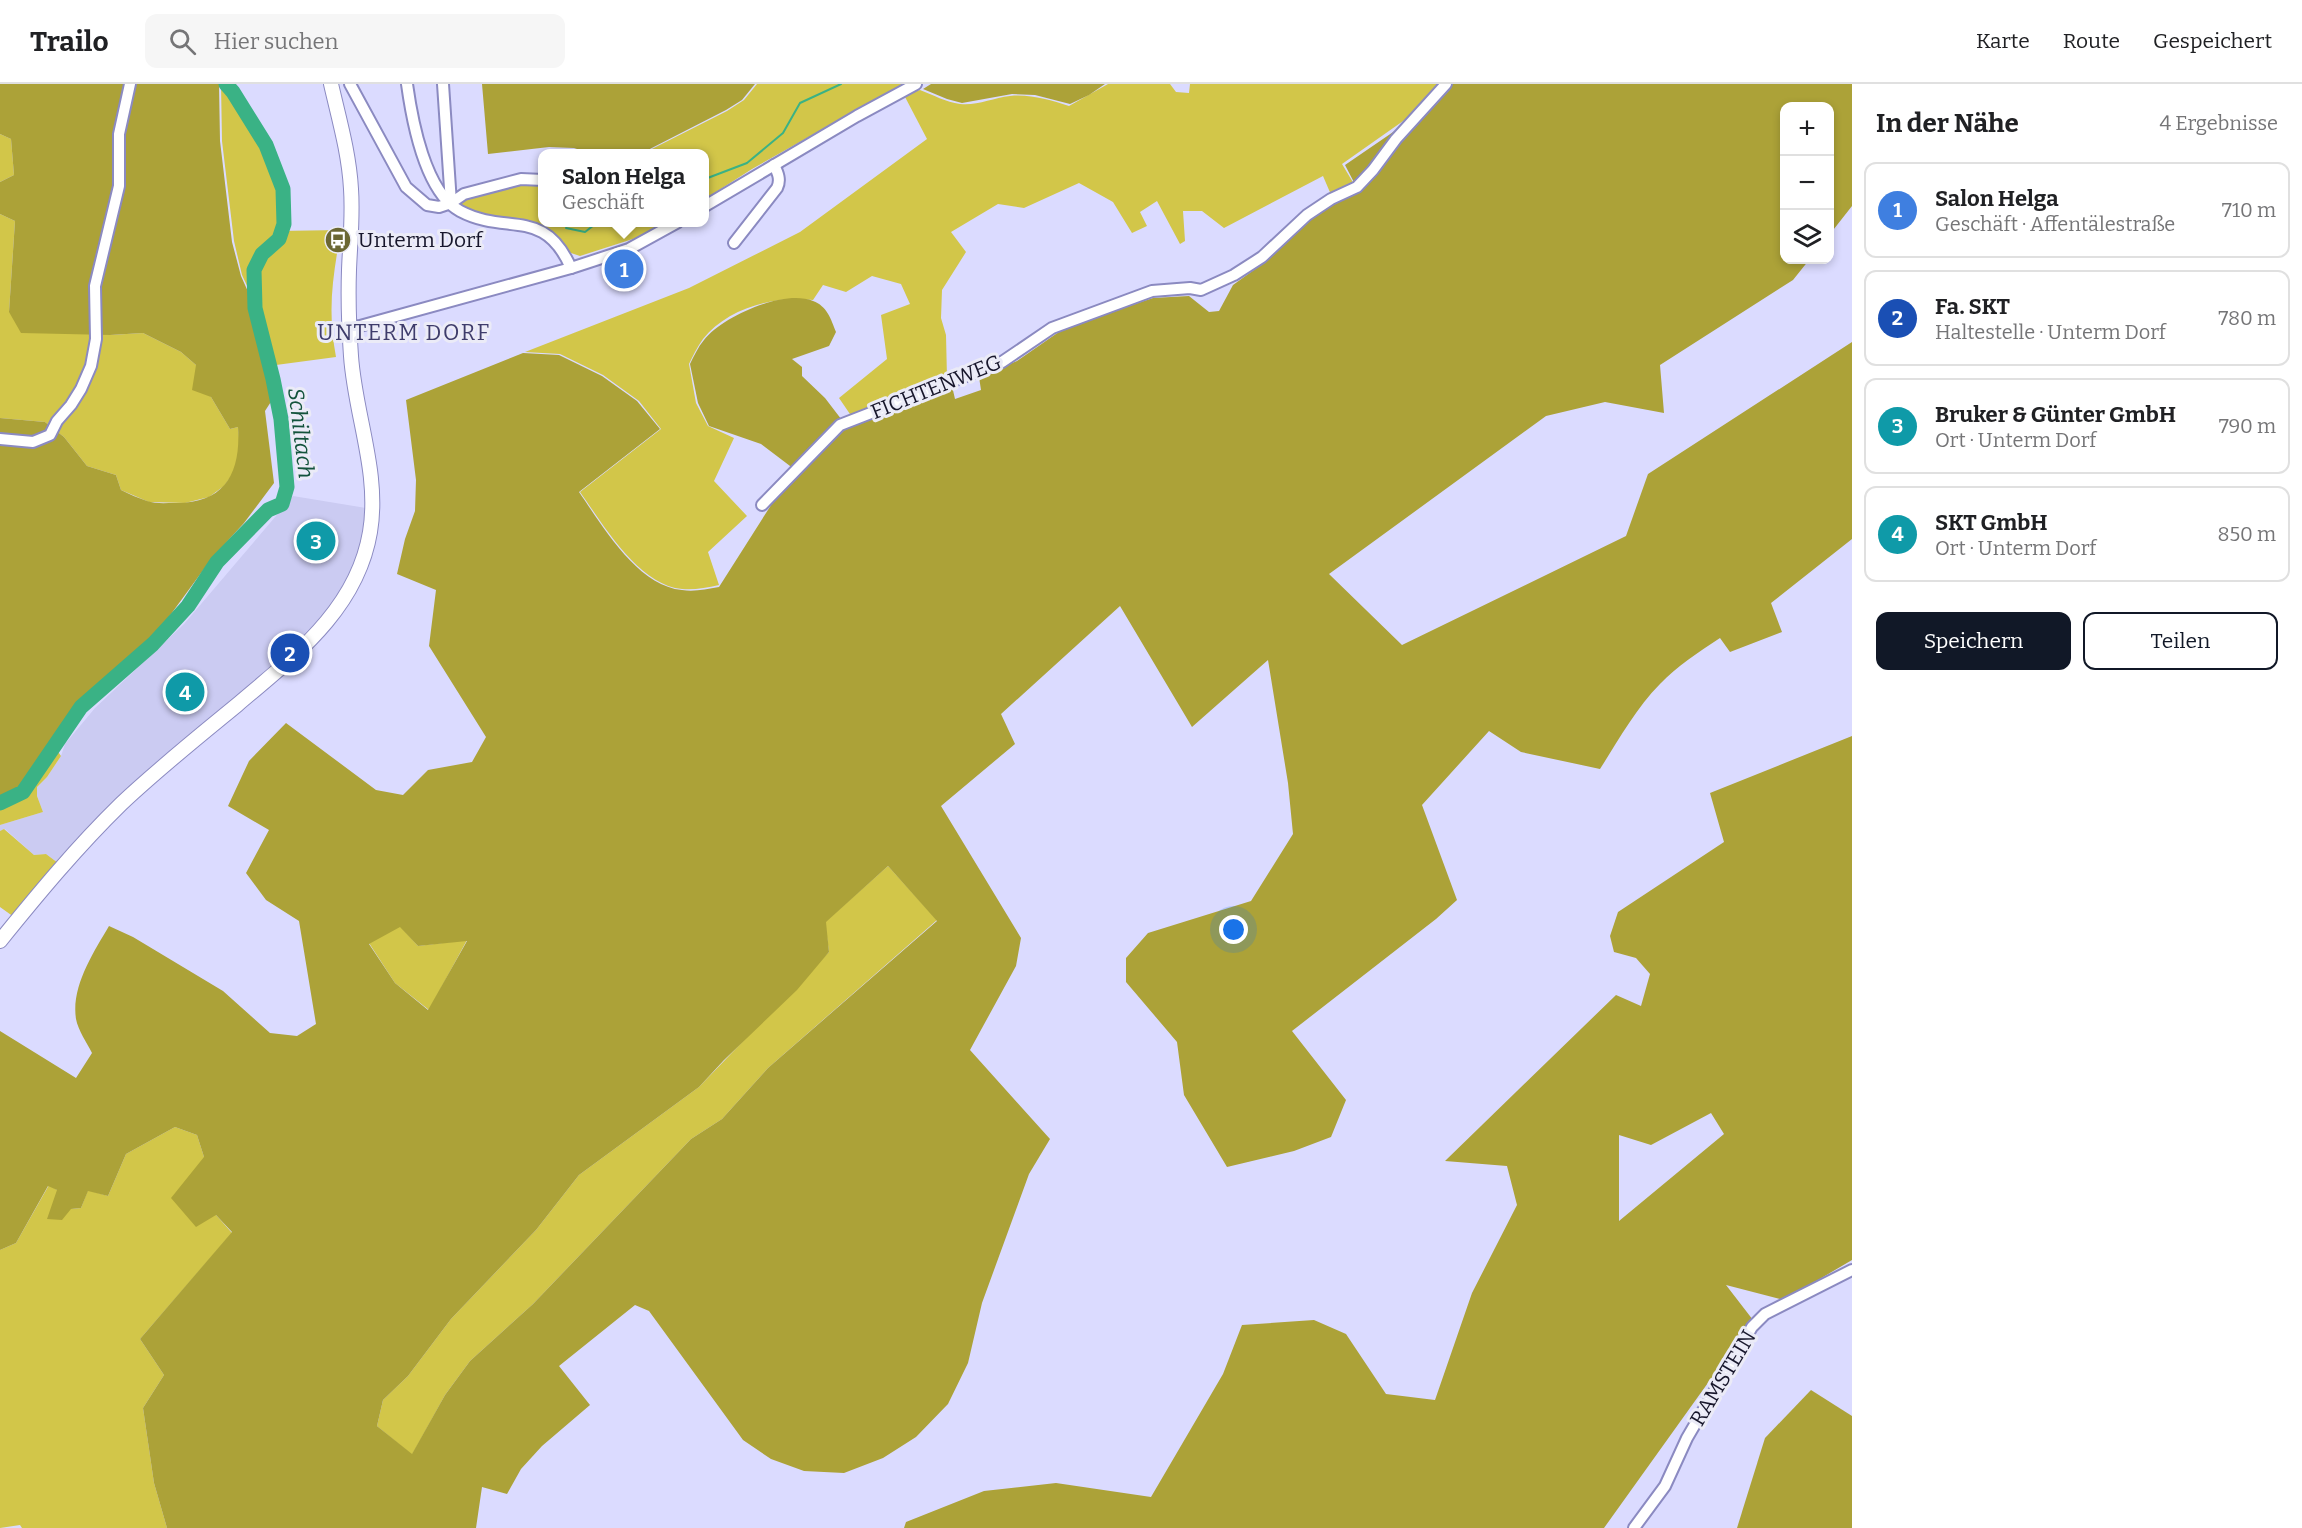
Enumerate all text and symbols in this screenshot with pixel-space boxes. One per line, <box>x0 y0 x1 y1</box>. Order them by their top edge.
search box <box>145 14 565 68</box>
text: Trailo <box>30 25 109 58</box>
icon: search <box>166 25 199 58</box>
text: Hier suchen <box>214 28 339 55</box>
text: Karte <box>1976 28 2030 54</box>
text: Route <box>2063 28 2120 54</box>
text: Gespeichert <box>2153 28 2272 54</box>
map controls <box>1780 102 1834 264</box>
button: + <box>1780 102 1834 156</box>
text: In der Nähe <box>1876 108 2019 139</box>
text: 4 Ergebnisse <box>2160 111 2278 135</box>
popup <box>538 149 709 227</box>
button: − <box>1780 156 1834 210</box>
text: Salon Helga <box>562 163 685 190</box>
text: Salon Helga <box>1935 185 2059 212</box>
text: Geschäft <box>562 190 645 214</box>
text: 1 <box>1893 198 1902 222</box>
text: 710 m <box>2222 198 2276 222</box>
button: layers <box>1780 210 1834 264</box>
text: Geschäft · Affentälestraße <box>1935 212 2175 236</box>
bus stop icon: Unterm Dorf <box>323 225 353 255</box>
place label: Unterm Dorf <box>358 227 484 253</box>
pin: 1 <box>604 246 644 291</box>
text: Fa. SKT <box>1935 293 2010 320</box>
text: 2 <box>1892 306 1903 330</box>
text: 780 m <box>2218 306 2276 330</box>
district label: UNTERM DORF <box>317 319 491 346</box>
text: Haltestelle · Unterm Dorf <box>1935 320 2166 344</box>
street label: FICHTENWEG <box>867 349 1005 425</box>
water label: Schiltach <box>282 386 320 480</box>
text: Bruker & Günter GmbH <box>1935 401 2176 428</box>
text: 3 <box>1892 414 1903 438</box>
text: 790 m <box>2219 414 2276 438</box>
text: Ort · Unterm Dorf <box>1935 428 2096 452</box>
text: SKT GmbH <box>1935 509 2048 536</box>
pin: 3 <box>296 518 336 564</box>
text: 4 <box>1891 522 1904 546</box>
text: 850 m <box>2217 522 2276 546</box>
text: Ort · Unterm Dorf <box>1935 536 2096 560</box>
button: Speichern <box>1876 612 2071 670</box>
button: Teilen <box>2083 612 2278 670</box>
pin: 2 <box>270 630 310 676</box>
pin: 4 <box>166 670 204 714</box>
your location <box>1219 915 1248 944</box>
street label: RAMSTEIN <box>1684 1325 1762 1431</box>

